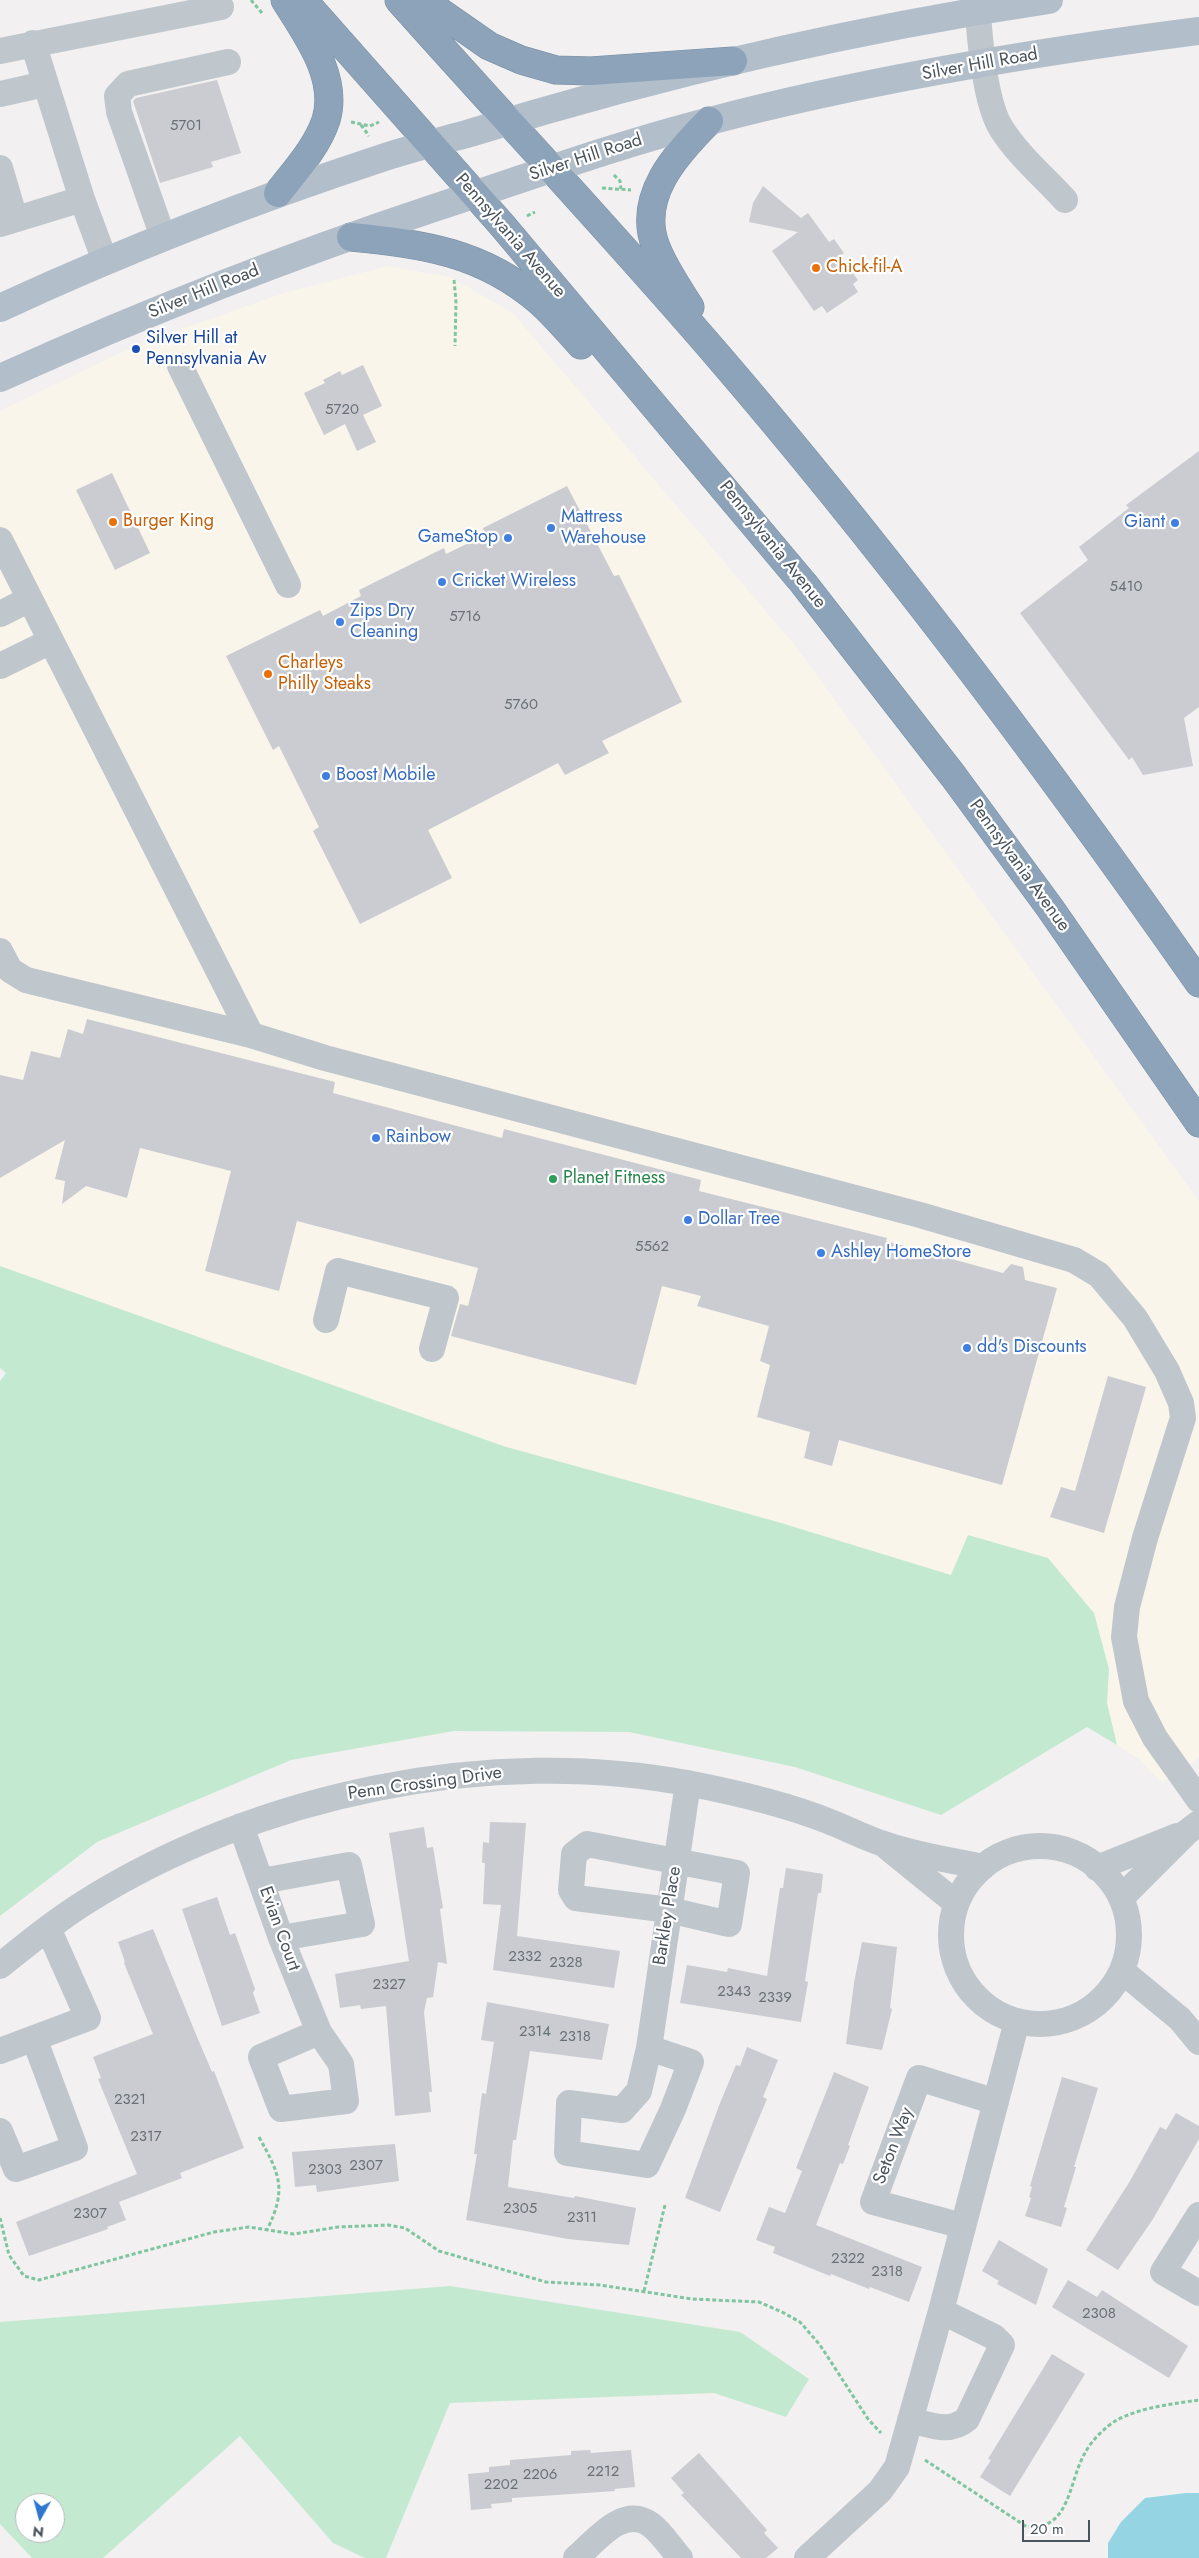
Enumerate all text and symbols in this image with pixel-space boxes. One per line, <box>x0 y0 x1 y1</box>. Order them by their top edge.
street label: Silver Hill Road <box>920 44 1040 86</box>
house number: 5701 <box>170 117 202 135</box>
street label: Silver Hill Road <box>527 130 645 186</box>
street label: Pennsylvania Avenue <box>450 169 570 303</box>
place label: Chick-fil-A <box>826 257 902 279</box>
street label: Silver Hill Road <box>146 260 262 324</box>
marker: Chick-fil-A <box>810 262 822 274</box>
place label: Silver Hill at Pennsylvania Av <box>146 328 266 370</box>
marker: Silver Hill at Pennsylvania Av <box>130 343 142 355</box>
house number: 5720 <box>325 401 359 419</box>
street label: Pennsylvania Avenue <box>714 477 830 613</box>
place label: Mattress Warehouse <box>561 507 646 550</box>
place label: Burger King <box>123 511 214 533</box>
place label: Giant <box>1124 512 1165 534</box>
marker: Burger King <box>107 516 119 528</box>
marker: Giant <box>1169 517 1181 529</box>
marker: Mattress Warehouse <box>545 522 557 534</box>
place label: GameStop <box>418 527 498 549</box>
marker: GameStop <box>502 532 514 544</box>
place label: Cricket Wireless <box>452 571 576 593</box>
marker: Cricket Wireless <box>436 576 448 588</box>
house number: 5410 <box>1110 578 1142 596</box>
place label: Zips Dry Cleaning <box>350 601 418 644</box>
house number: 5716 <box>449 608 481 626</box>
marker: Zips Dry Cleaning <box>334 616 346 628</box>
place label: Charleys Philly Steaks <box>278 653 371 696</box>
marker: Charleys Philly Steaks <box>262 668 274 680</box>
house number: 5760 <box>504 696 538 714</box>
place label: Boost Mobile <box>336 765 435 787</box>
marker: Boost Mobile <box>320 770 332 782</box>
street label: Pennsylvania Avenue <box>964 796 1074 936</box>
place label: Rainbow <box>386 1127 451 1149</box>
marker: Rainbow <box>370 1132 382 1144</box>
place label: Planet Fitness <box>563 1168 665 1190</box>
marker: Planet Fitness <box>547 1173 559 1185</box>
place label: Dollar Tree <box>698 1209 780 1231</box>
marker: Dollar Tree <box>682 1214 694 1226</box>
house number: 5562 <box>635 1238 669 1256</box>
place label: Ashley HomeStore <box>831 1242 971 1264</box>
marker: Ashley HomeStore <box>815 1247 827 1259</box>
place label: dd's Discounts <box>977 1337 1087 1359</box>
marker: dd's Discounts <box>961 1342 973 1354</box>
street label: Penn Crossing Drive <box>347 1763 503 1805</box>
street label: Barkley Place <box>650 1865 686 1967</box>
street label: Evian Court <box>254 1884 304 1974</box>
house number: 2332 <box>508 1948 542 1966</box>
house number: 2328 <box>549 1954 583 1972</box>
house number: 2327 <box>372 1976 406 1994</box>
house number: 2343 <box>717 1983 751 2001</box>
house number: 2339 <box>758 1989 792 2007</box>
house number: 2314 <box>519 2023 551 2041</box>
house number: 2318 <box>559 2028 591 2046</box>
house number: 2321 <box>114 2091 146 2109</box>
street label: Seton Way <box>869 2104 919 2188</box>
house number: 2317 <box>130 2128 162 2146</box>
house number: 2307 <box>349 2157 383 2175</box>
house number: 2303 <box>308 2161 342 2179</box>
house number: 2305 <box>503 2200 537 2218</box>
house number: 2307 <box>73 2205 107 2223</box>
house number: 2311 <box>567 2209 597 2227</box>
house number: 2322 <box>831 2250 865 2268</box>
house number: 2318 <box>871 2263 903 2281</box>
house number: 2308 <box>1082 2305 1116 2323</box>
house number: 2212 <box>587 2463 619 2481</box>
house number: 2206 <box>523 2466 557 2484</box>
house number: 2202 <box>484 2476 518 2494</box>
north arrow <box>15 2493 65 2543</box>
scale bar <box>1024 2510 1092 2542</box>
text: 20 m <box>1030 2518 1064 2540</box>
text: N <box>32 2521 45 2542</box>

